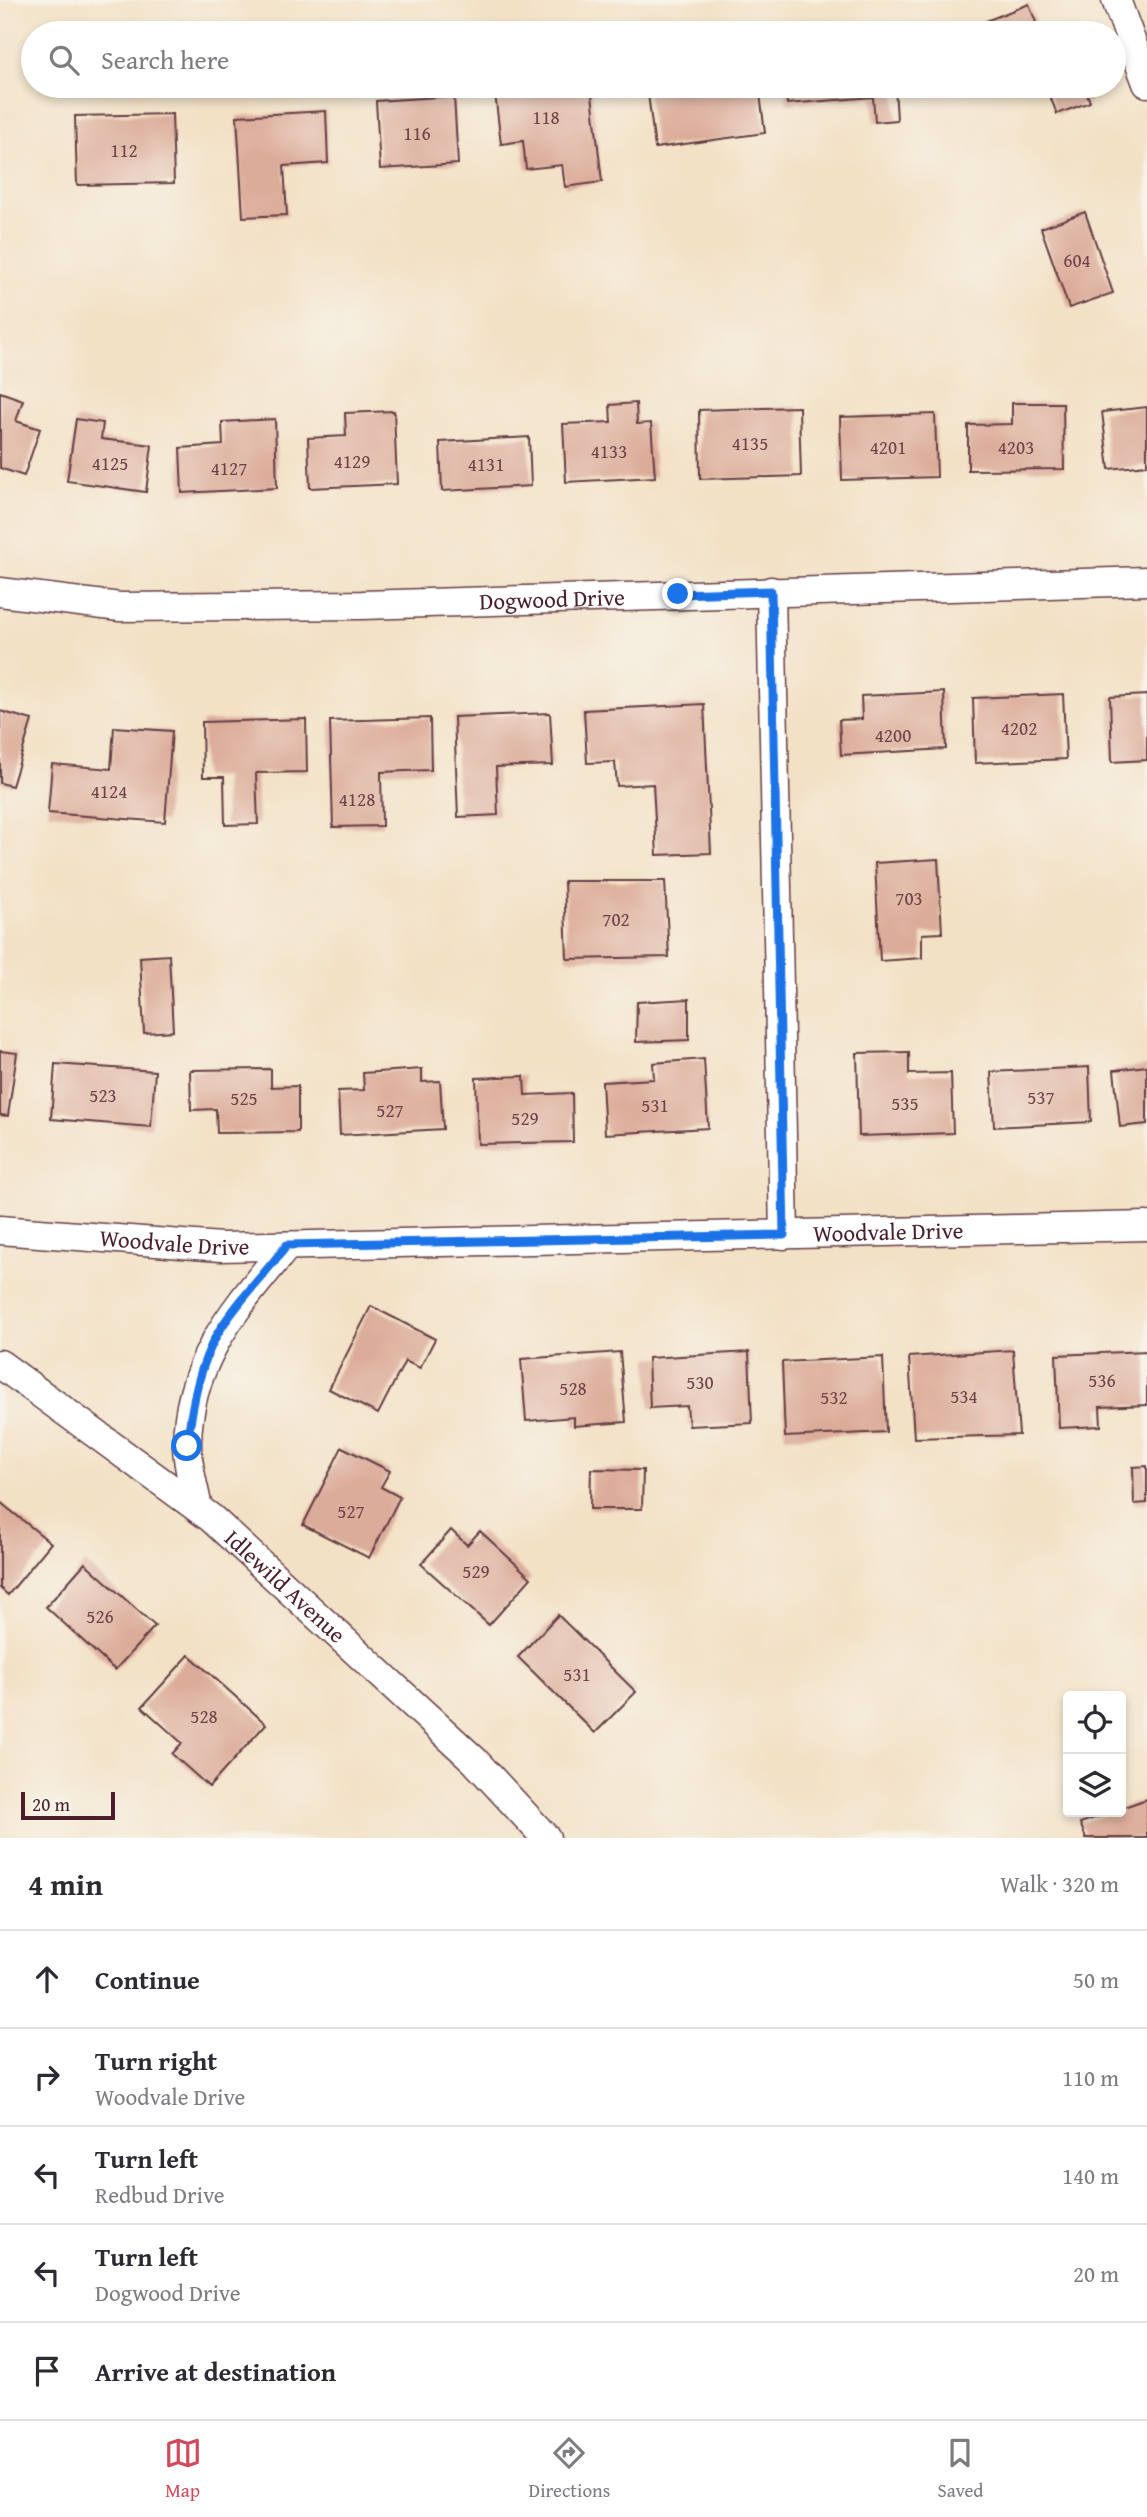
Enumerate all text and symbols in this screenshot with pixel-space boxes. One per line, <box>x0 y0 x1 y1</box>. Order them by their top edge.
search box <box>21 21 1126 98</box>
text: Search here <box>101 40 229 79</box>
icon: search <box>45 41 83 79</box>
house number: 118 <box>532 103 560 131</box>
house number: 116 <box>403 119 431 147</box>
house number: 112 <box>110 136 138 164</box>
house number: 604 <box>1063 246 1091 274</box>
house number: 4135 <box>732 429 768 457</box>
house number: 4201 <box>870 433 906 461</box>
house number: 4203 <box>998 433 1034 461</box>
house number: 4133 <box>591 437 627 465</box>
house number: 4129 <box>334 447 370 475</box>
house number: 4125 <box>92 449 128 477</box>
house number: 4131 <box>468 450 504 478</box>
house number: 4127 <box>211 454 247 482</box>
route end <box>662 578 693 609</box>
street label: Dogwood Drive <box>479 580 625 617</box>
house number: 4202 <box>1001 714 1037 742</box>
house number: 4200 <box>875 721 911 749</box>
house number: 4124 <box>91 777 127 805</box>
house number: 4128 <box>339 785 375 813</box>
house number: 703 <box>895 884 923 912</box>
house number: 702 <box>602 905 630 933</box>
house number: 523 <box>89 1081 117 1109</box>
house number: 537 <box>1027 1083 1055 1111</box>
house number: 525 <box>230 1084 258 1112</box>
house number: 535 <box>891 1089 919 1117</box>
house number: 531 <box>641 1091 669 1119</box>
house number: 527 <box>376 1096 404 1124</box>
house number: 529 <box>511 1104 539 1132</box>
street label: Woodvale Drive <box>813 1213 964 1250</box>
street label: Woodvale Drive <box>98 1221 250 1263</box>
house number: 536 <box>1088 1366 1116 1394</box>
house number: 530 <box>686 1368 714 1396</box>
house number: 528 <box>559 1374 587 1402</box>
house number: 534 <box>950 1382 978 1410</box>
house number: 532 <box>820 1383 848 1411</box>
route start <box>171 1430 202 1461</box>
house number: 527 <box>337 1497 365 1525</box>
street label: Idlewild Avenue <box>218 1522 353 1650</box>
house number: 529 <box>462 1557 490 1585</box>
house number: 526 <box>86 1602 114 1630</box>
house number: 531 <box>563 1660 591 1688</box>
map controls <box>1063 1691 1126 1817</box>
button: locate <box>1063 1691 1126 1754</box>
house number: 528 <box>190 1702 218 1730</box>
button: layers <box>1063 1754 1126 1817</box>
scale bar <box>21 1789 116 1821</box>
text: 20 m <box>32 1790 70 1818</box>
text: 4 min <box>28 1862 103 1906</box>
text: Walk · 320 m <box>1000 1867 1119 1900</box>
icon: ahead <box>28 1960 66 1998</box>
text: Continue <box>95 1960 200 1999</box>
text: 50 m <box>1073 1963 1119 1996</box>
text: Turn right <box>95 2041 217 2080</box>
icon: right <box>28 2058 66 2096</box>
text: 110 m <box>1062 2061 1119 2094</box>
text: Woodvale Drive <box>95 2080 245 2113</box>
text: Turn left <box>95 2139 198 2178</box>
icon: left <box>28 2156 66 2194</box>
text: 140 m <box>1062 2159 1119 2192</box>
text: Redbud Drive <box>95 2178 225 2211</box>
text: Turn left <box>95 2237 198 2276</box>
icon: left <box>28 2254 66 2292</box>
text: 20 m <box>1073 2257 1119 2290</box>
text: Dogwood Drive <box>95 2276 241 2309</box>
icon: arrive <box>28 2352 66 2390</box>
text: Arrive at destination <box>95 2352 336 2391</box>
tab: Map <box>164 2434 202 2504</box>
tab: Directions <box>529 2434 610 2504</box>
tab: Saved <box>937 2434 983 2504</box>

